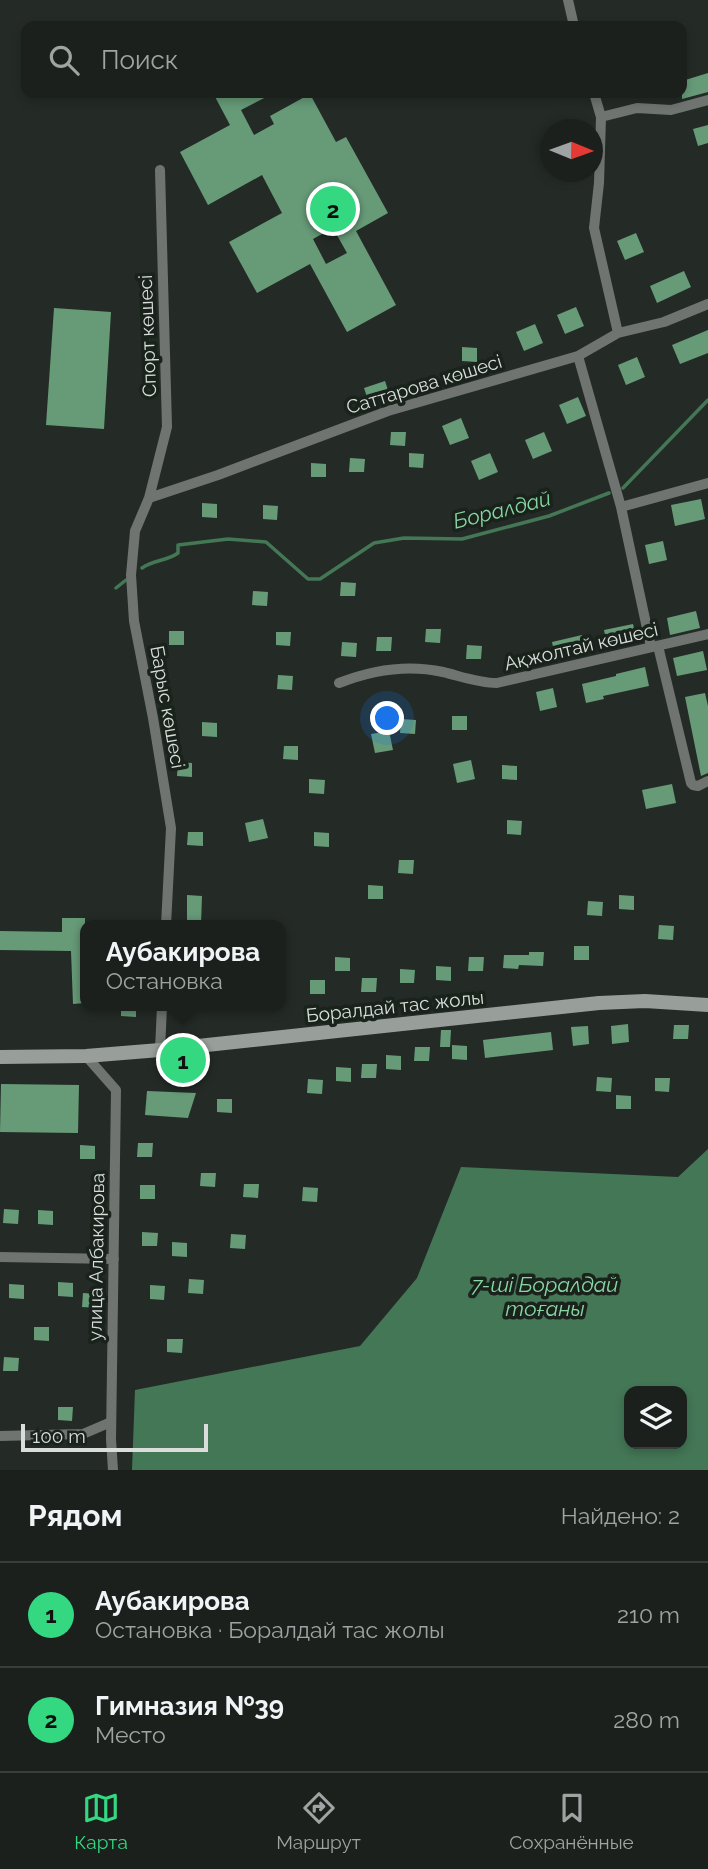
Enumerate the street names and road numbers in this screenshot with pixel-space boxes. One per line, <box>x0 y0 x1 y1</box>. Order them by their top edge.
street label: Спорт көшесі <box>134 274 160 398</box>
street label: Саттарова көшесі <box>344 350 504 418</box>
street label: Ақжолтай көшесі <box>502 618 660 674</box>
street label: Барыс көшесі <box>146 644 190 770</box>
street label: Боралдай тас жолы <box>305 986 485 1026</box>
street label: улица Албакирова <box>84 1173 108 1341</box>

